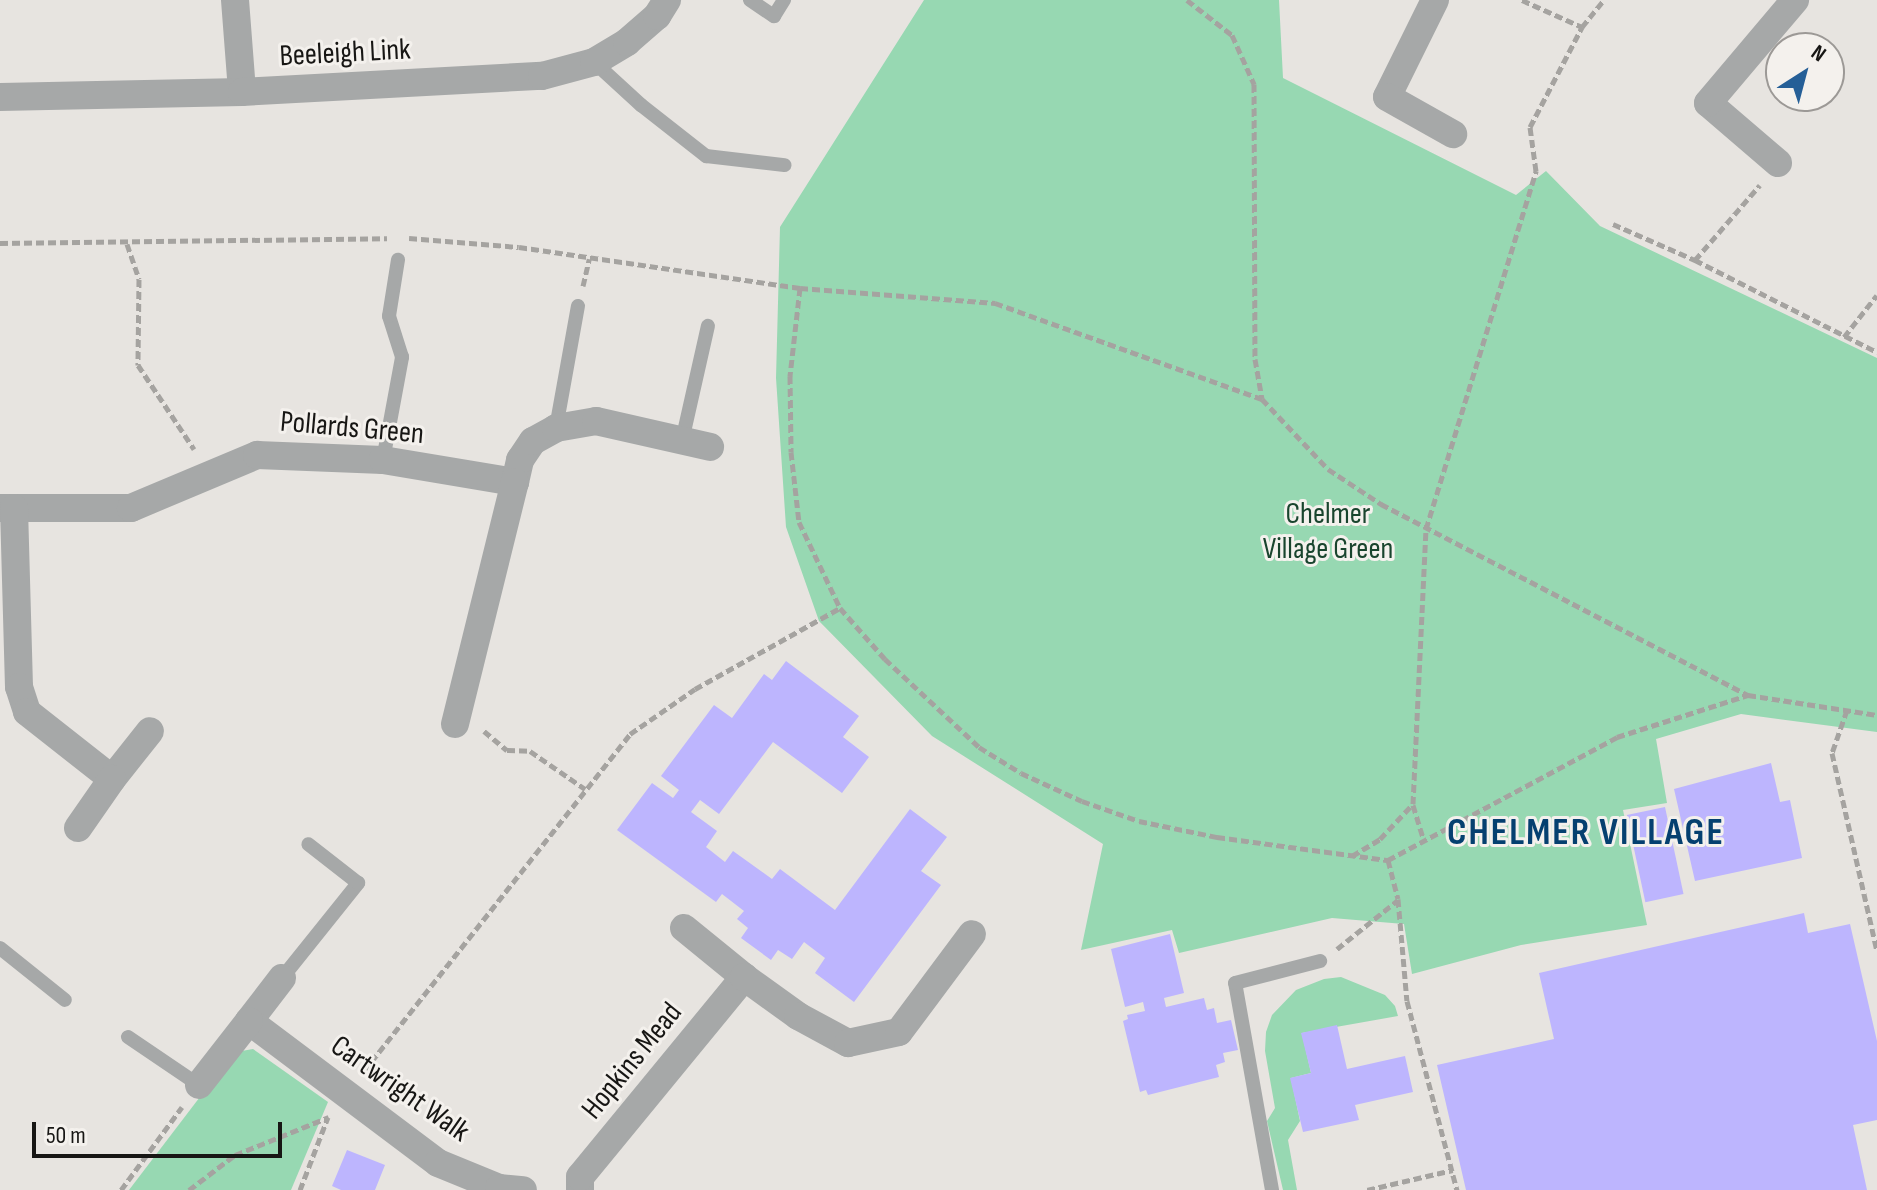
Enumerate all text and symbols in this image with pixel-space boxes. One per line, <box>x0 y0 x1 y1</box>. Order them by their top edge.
street label: Beeleigh Link <box>279 32 411 74</box>
north arrow <box>1765 32 1845 112</box>
text: N <box>1806 39 1831 68</box>
street label: Pollards Green <box>279 404 425 452</box>
park label: Chelmer Village Green <box>1263 496 1393 566</box>
district label: CHELMER VILLAGE <box>1447 810 1725 856</box>
street label: Hopkins Mead <box>574 995 690 1127</box>
street label: Cartwright Walk <box>324 1028 476 1150</box>
scale bar <box>36 1106 286 1156</box>
text: 50 m <box>46 1121 86 1150</box>

